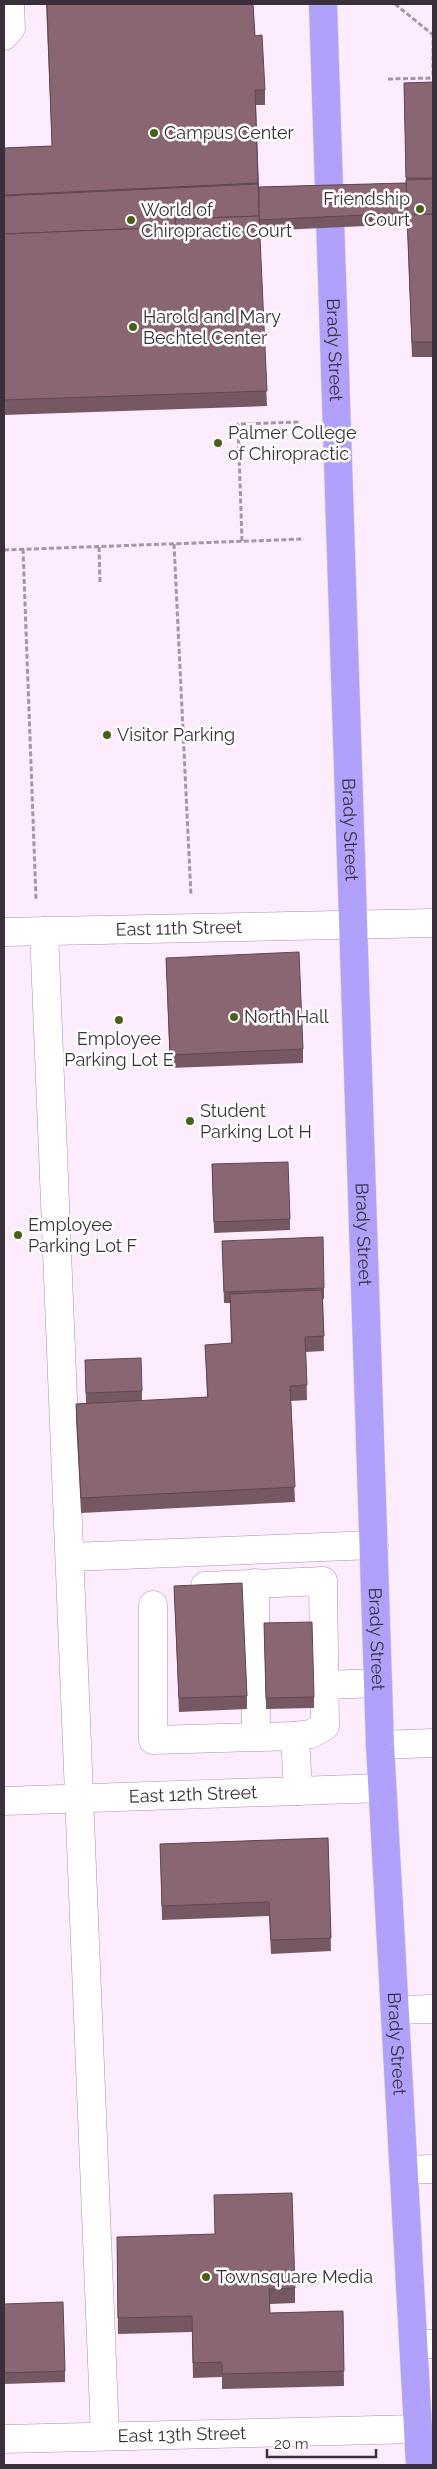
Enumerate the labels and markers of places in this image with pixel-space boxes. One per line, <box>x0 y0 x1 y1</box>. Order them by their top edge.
place label: Campus Center <box>164 122 295 143</box>
marker: Campus Center <box>148 127 160 139</box>
place label: Friendship Court <box>323 188 410 230</box>
place label: World of Chiropractic Court <box>141 199 292 241</box>
marker: Friendship Court <box>414 203 426 215</box>
marker: World of Chiropractic Court <box>125 214 137 226</box>
place label: Harold and Mary Bechtel Center <box>143 306 281 348</box>
marker: Harold and Mary Bechtel Center <box>127 321 139 333</box>
place label: Palmer College of Chiropractic <box>228 422 357 464</box>
marker: Palmer College of Chiropractic <box>212 437 224 449</box>
place label: Visitor Parking <box>117 724 235 745</box>
marker: Visitor Parking <box>101 729 113 741</box>
place label: North Hall <box>244 1006 329 1027</box>
marker: North Hall <box>228 1011 240 1023</box>
marker: Employee Parking Lot E <box>113 1014 125 1026</box>
place label: Employee Parking Lot E <box>64 1028 174 1070</box>
place label: Student Parking Lot H <box>200 1100 312 1142</box>
marker: Student Parking Lot H <box>184 1115 196 1127</box>
place label: Employee Parking Lot F <box>28 1214 137 1256</box>
marker: Employee Parking Lot F <box>12 1229 24 1241</box>
place label: Townsquare Media <box>216 2266 373 2287</box>
marker: Townsquare Media <box>200 2271 212 2283</box>

